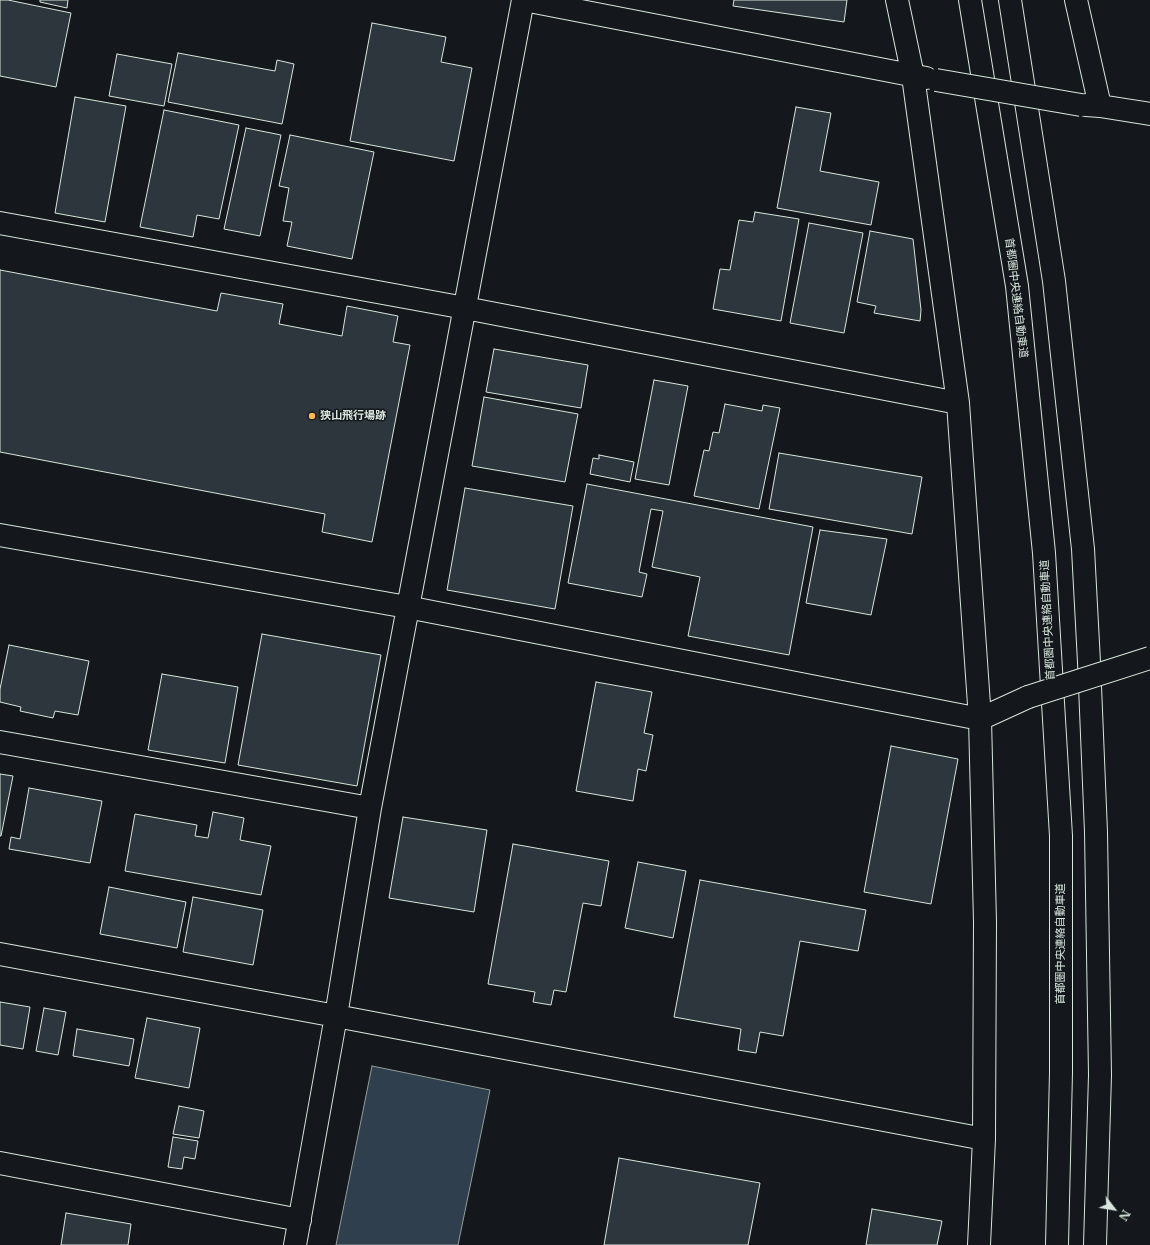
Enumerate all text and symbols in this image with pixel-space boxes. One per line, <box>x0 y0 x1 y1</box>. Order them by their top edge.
street label: 首都圏中央連絡自動車道 <box>1002 237 1030 359</box>
place label: 狭山飛行場跡 <box>320 409 386 423</box>
marker: 狭山飛行場跡 <box>307 411 317 421</box>
street label: 首都圏中央連絡自動車道 <box>1038 559 1058 681</box>
street label: 首都圏中央連絡自動車道 <box>1054 884 1068 1004</box>
north arrow <box>1094 1189 1134 1229</box>
text: N <box>1116 1207 1133 1223</box>

